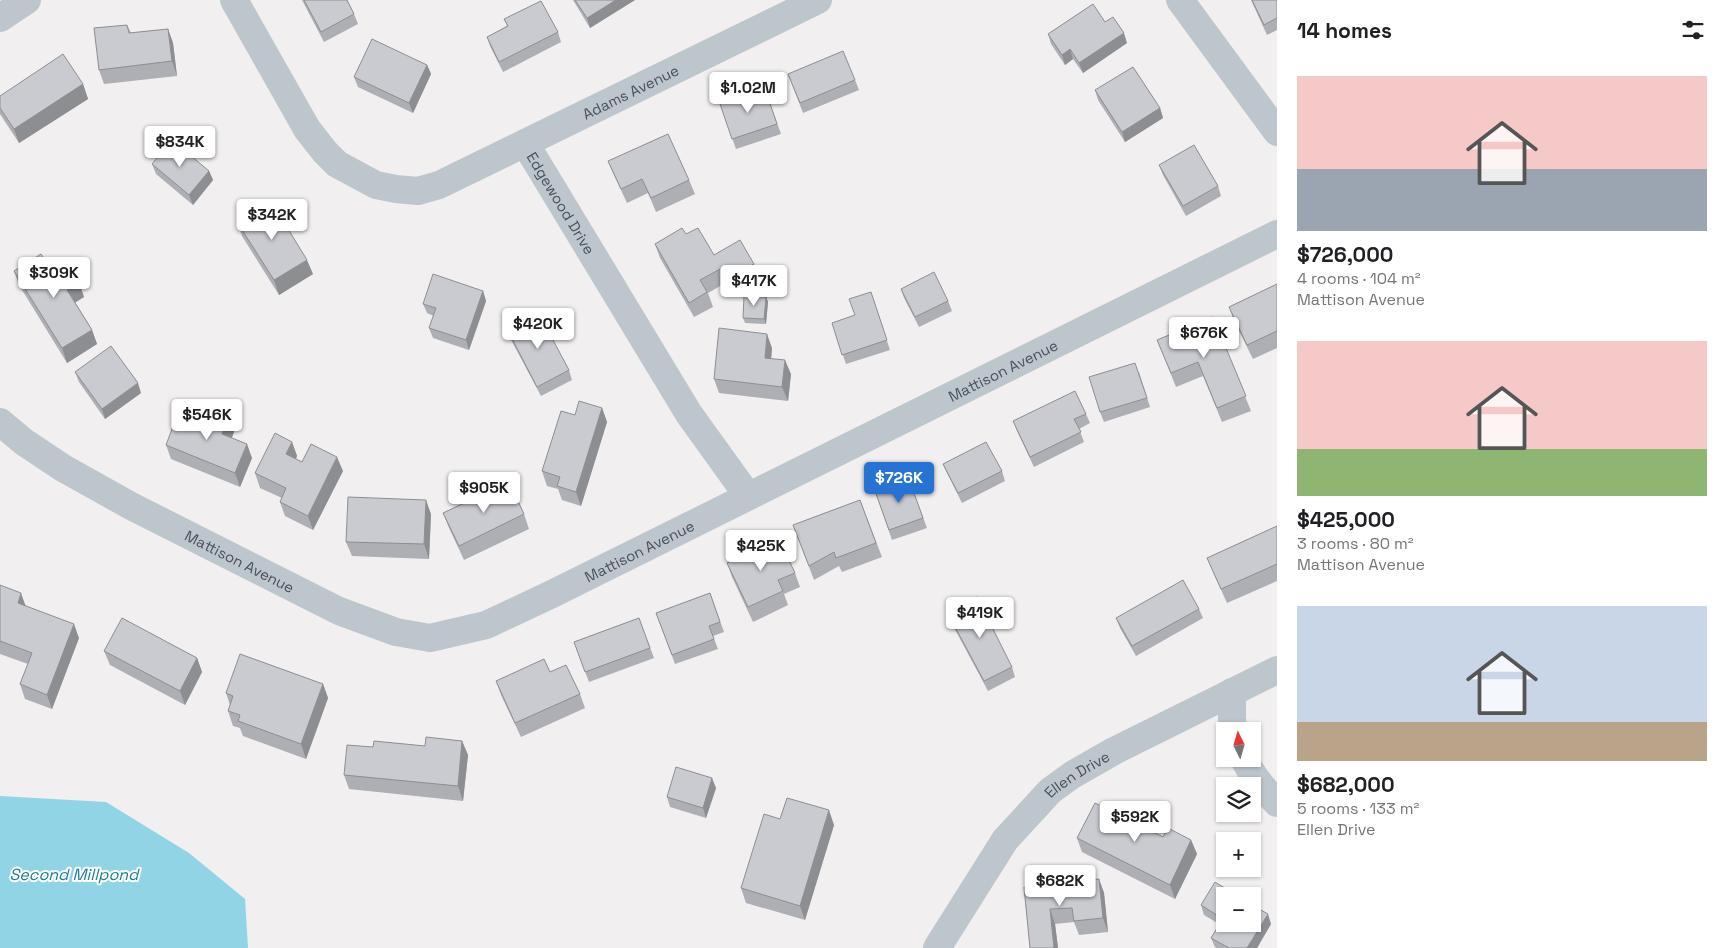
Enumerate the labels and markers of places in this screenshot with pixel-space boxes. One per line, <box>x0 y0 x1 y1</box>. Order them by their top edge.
pin: $1.02M <box>707 72 789 114</box>
pin: $834K <box>145 126 215 168</box>
pin: $342K <box>237 198 307 241</box>
pin: $309K <box>19 256 89 299</box>
pin: $417K <box>719 264 789 307</box>
pin: $420K <box>503 308 573 350</box>
pin: $676K <box>1169 316 1239 359</box>
pin: $546K <box>172 398 242 441</box>
pin: $726K <box>864 462 934 504</box>
pin: $905K <box>449 472 519 514</box>
pin: $425K <box>726 530 796 572</box>
pin: $419K <box>945 596 1015 639</box>
pin: $592K <box>1100 800 1170 843</box>
pin: $682K <box>1025 864 1095 907</box>

